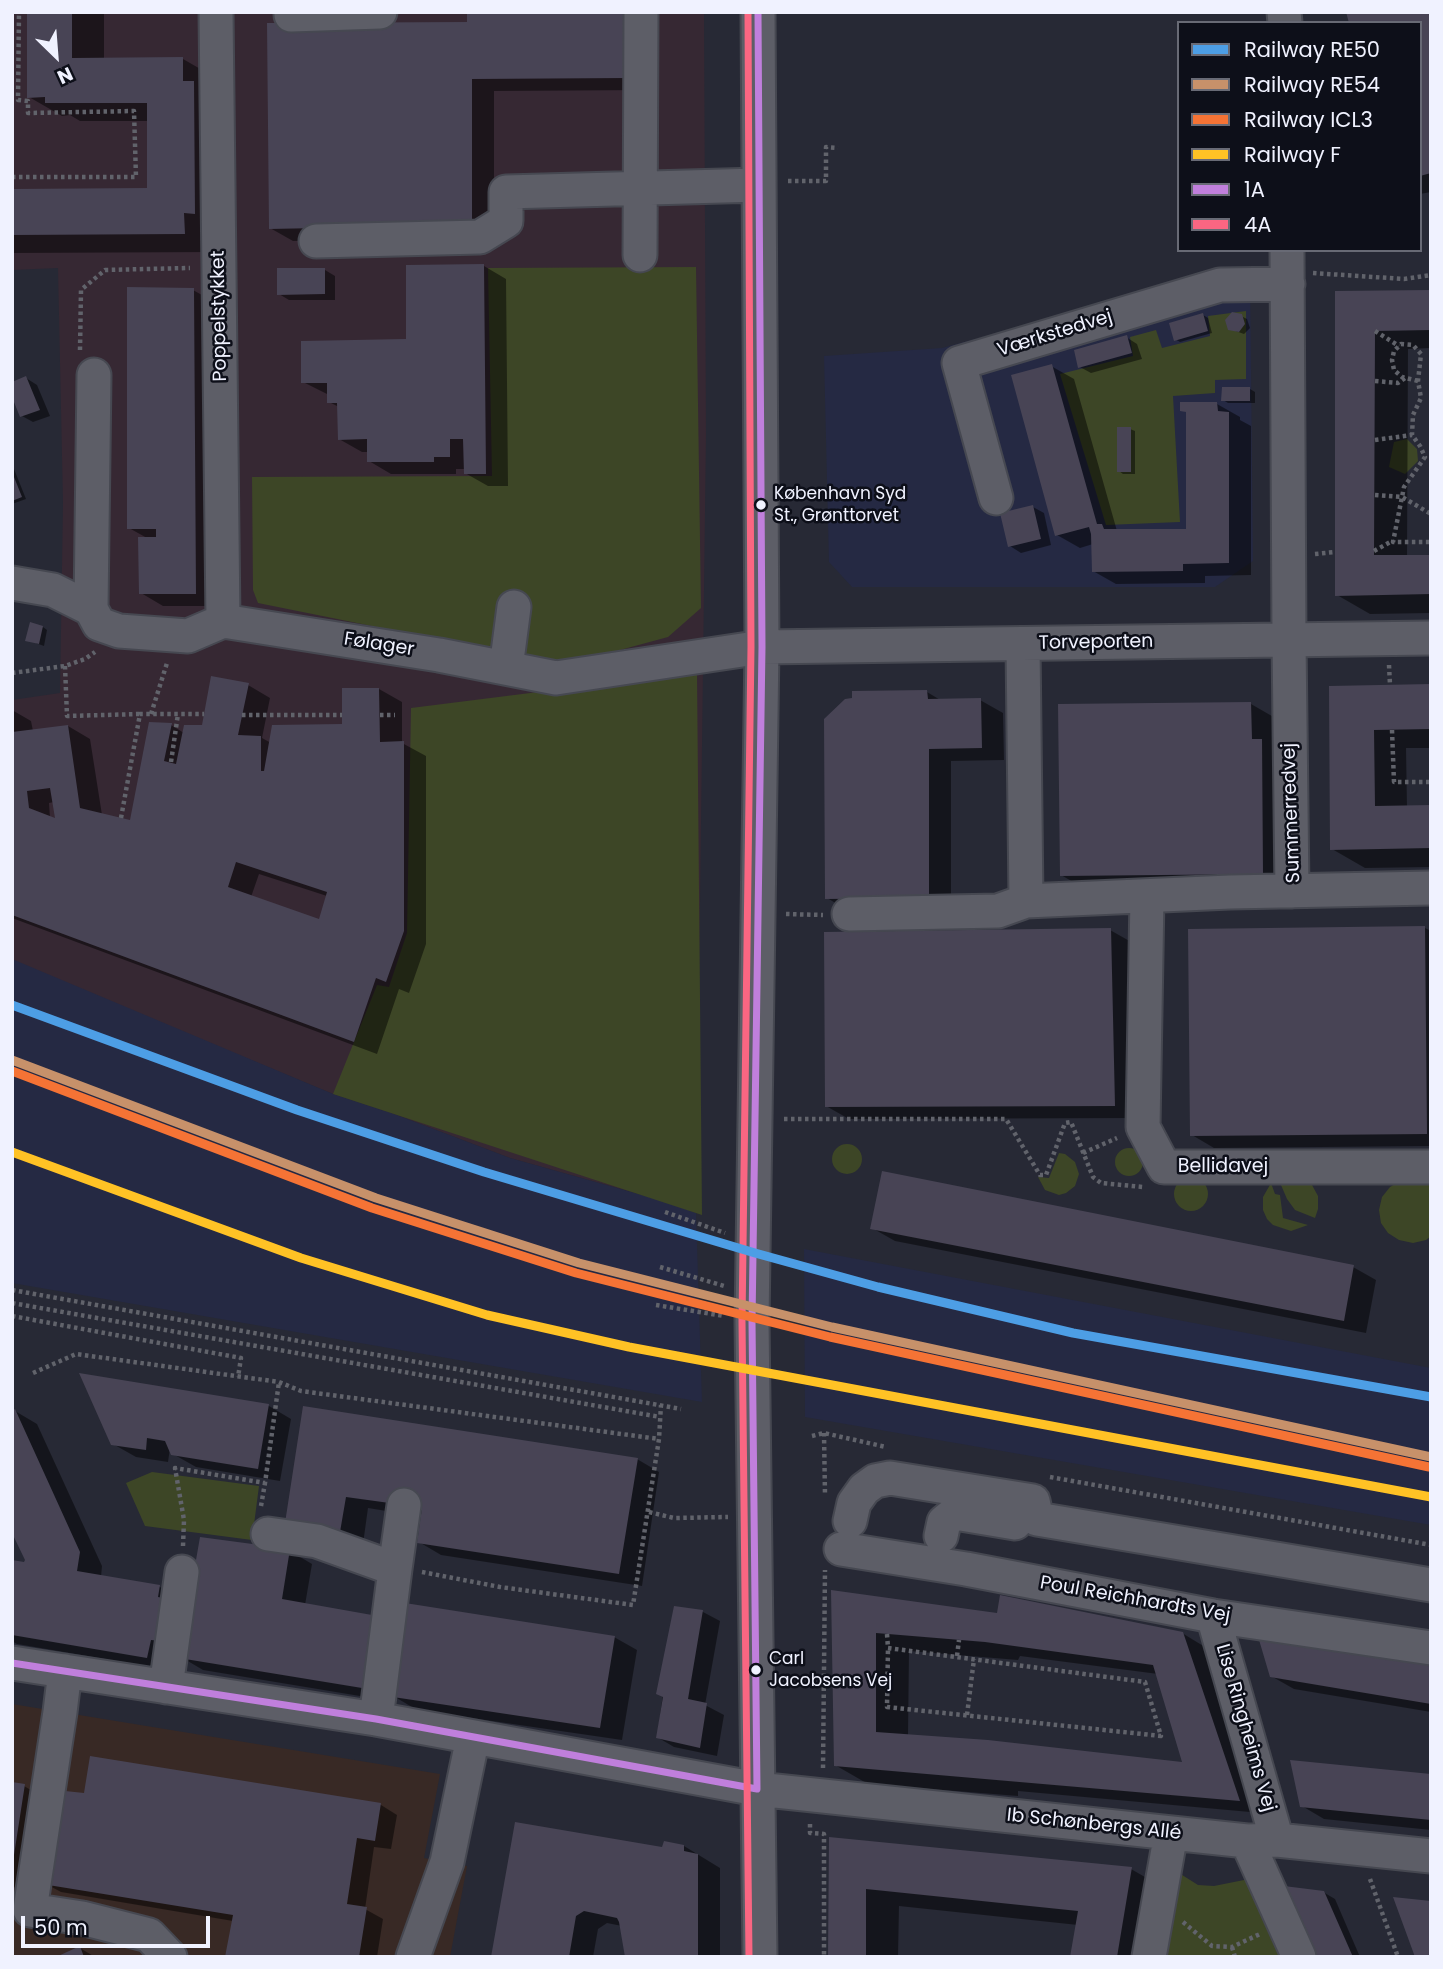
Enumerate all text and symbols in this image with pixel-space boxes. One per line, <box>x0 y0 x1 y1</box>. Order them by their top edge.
north arrow <box>21 21 91 91</box>
legend <box>1177 21 1422 252</box>
text: Railway RE50 <box>1244 35 1380 64</box>
text: N <box>53 60 77 91</box>
text: Railway RE54 <box>1244 70 1380 99</box>
text: Railway ICL3 <box>1244 105 1373 134</box>
text: Railway F <box>1244 140 1341 169</box>
text: 1A <box>1244 175 1265 204</box>
text: 4A <box>1244 210 1271 239</box>
street label: Poppelstykket <box>207 250 233 382</box>
street label: Værkstedvej <box>995 306 1115 362</box>
place label: København Syd St., Grønttorvet <box>774 485 906 525</box>
marker: København Syd St., Grønttorvet <box>754 498 768 512</box>
street label: Følager <box>342 628 416 662</box>
street label: Torveporten <box>1038 631 1154 655</box>
street label: Summerredvej <box>1278 743 1306 883</box>
street label: Bellidavej <box>1178 1156 1268 1178</box>
street label: Poul Reichhardts Vej <box>1038 1572 1232 1628</box>
street label: Lise Ringheims Vej <box>1210 1642 1280 1814</box>
place label: Carl Jacobsens Vej <box>769 1650 892 1690</box>
marker: Carl Jacobsens Vej <box>749 1663 763 1677</box>
street label: Ib Schønbergs Allé <box>1006 1805 1182 1845</box>
scale bar <box>24 1902 214 1946</box>
text: 50 m <box>34 1913 88 1942</box>

